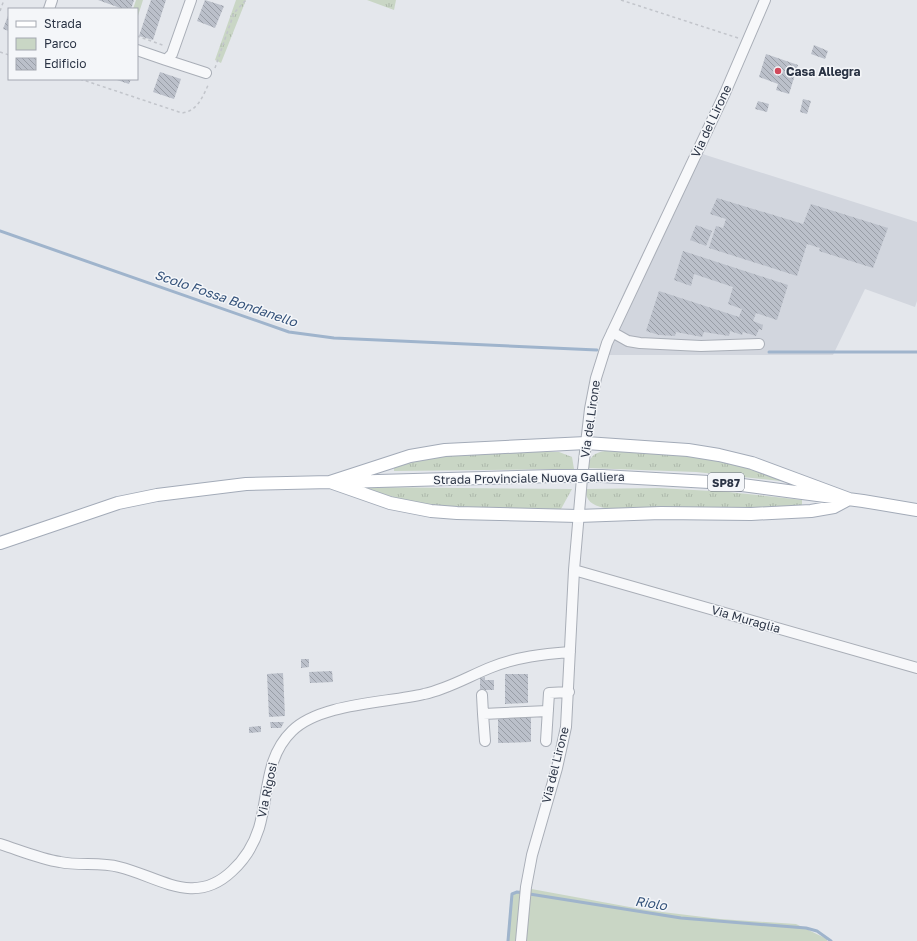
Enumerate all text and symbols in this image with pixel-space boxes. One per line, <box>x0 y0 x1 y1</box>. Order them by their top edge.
legend <box>8 8 138 80</box>
text: Strada <box>44 16 82 31</box>
text: Parco <box>44 36 77 51</box>
text: Edificio <box>44 56 86 71</box>
place label: Casa Allegra <box>786 64 861 79</box>
marker: Casa Allegra <box>773 66 783 76</box>
street label: Via del Lirone <box>688 82 734 160</box>
water label: Scolo Fossa Bondanello <box>153 266 300 330</box>
street label: Via del Lirone <box>577 379 603 459</box>
street label: Strada Provinciale Nuova Galliera <box>433 469 625 487</box>
road number: SP87 <box>708 473 744 491</box>
street label: Via Muraglia <box>710 602 782 636</box>
street label: Via del Lirone <box>538 725 572 805</box>
street label: Via Rigosi <box>254 761 280 819</box>
water label: Riolo <box>634 893 669 914</box>

